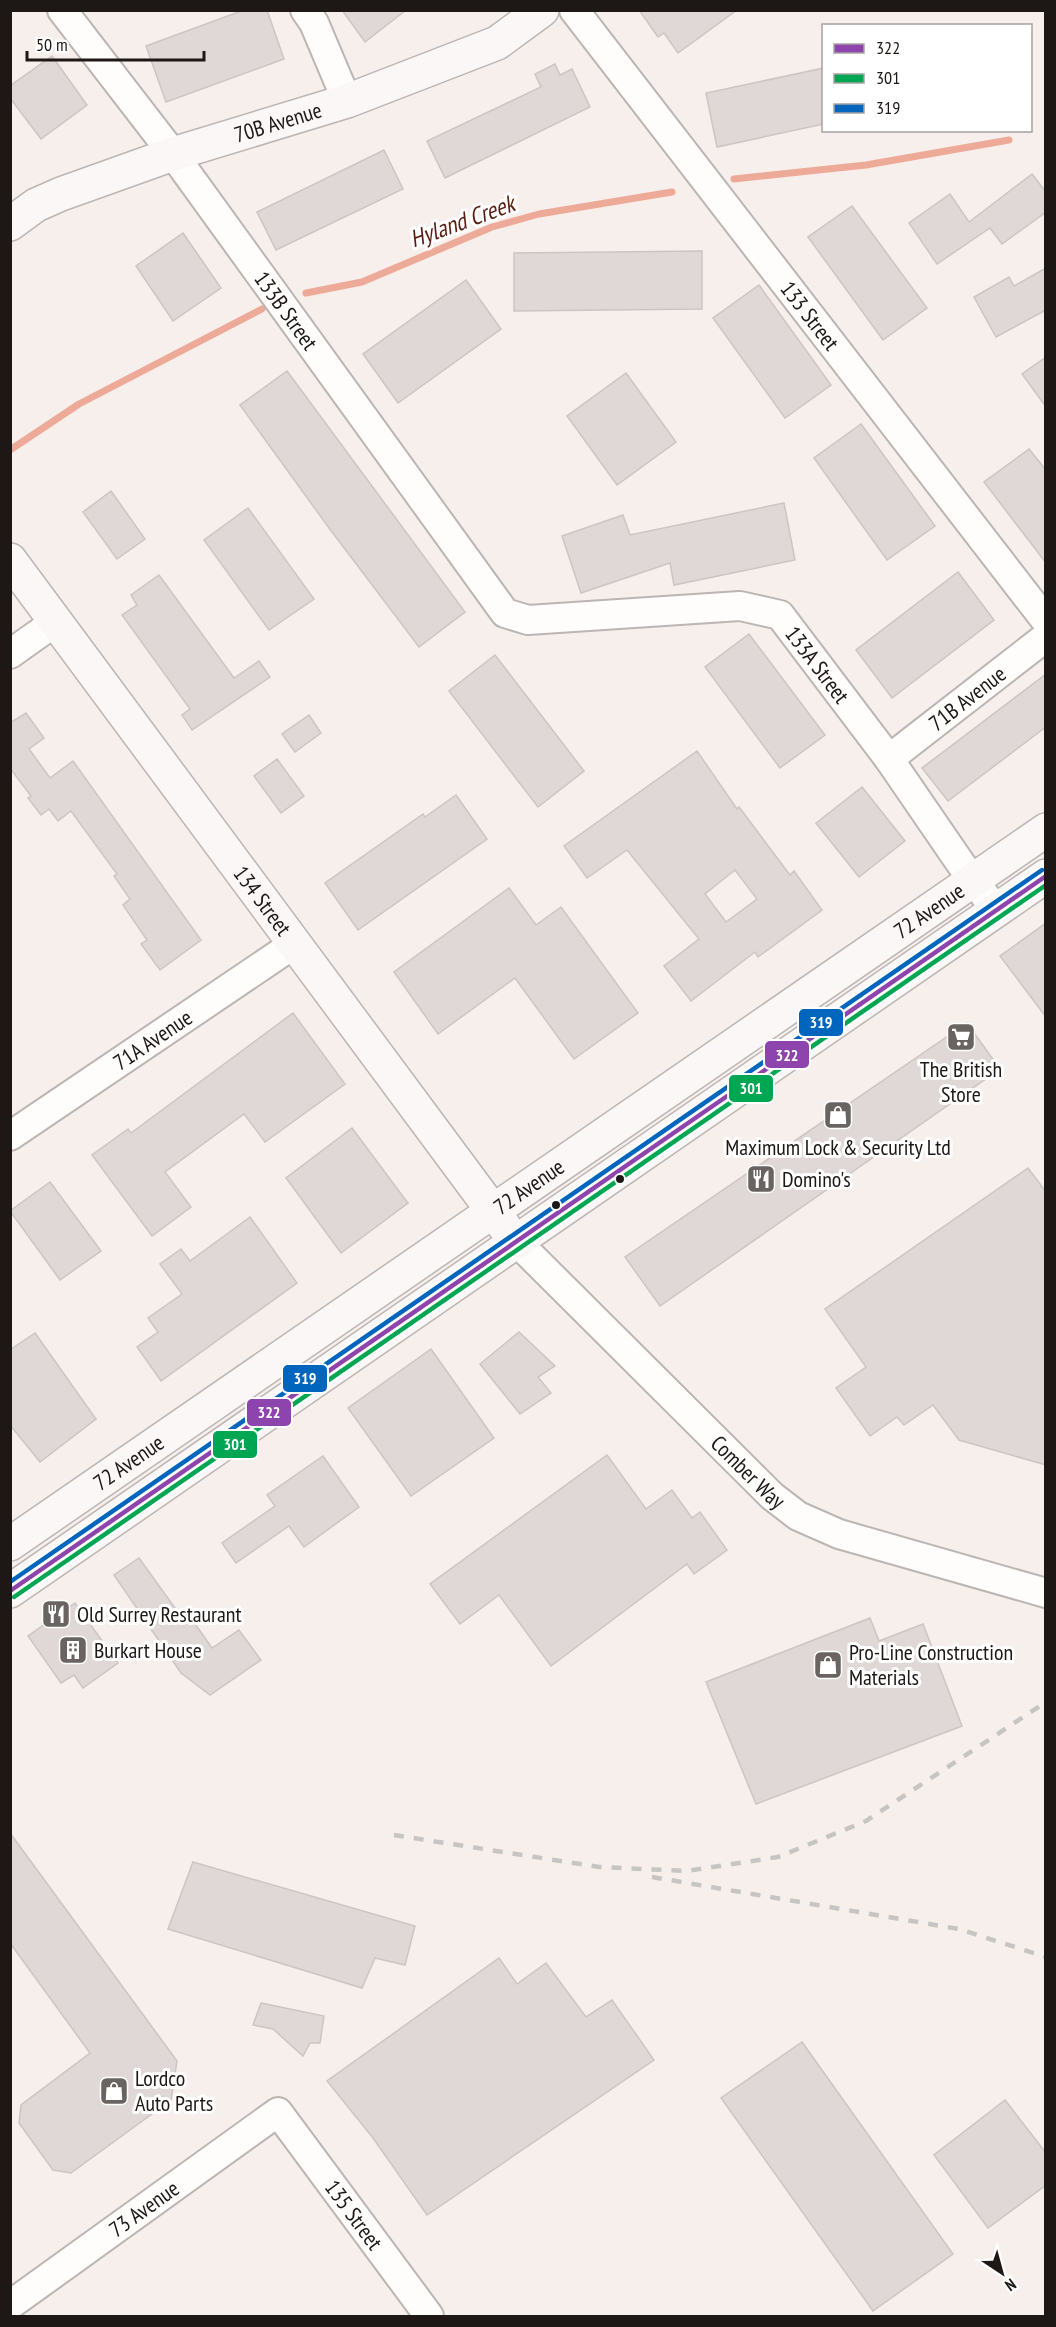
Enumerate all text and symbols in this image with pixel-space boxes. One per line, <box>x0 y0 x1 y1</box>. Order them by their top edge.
scale bar <box>27 24 204 62</box>
legend <box>822 24 1032 132</box>
text: 50 m <box>36 33 68 56</box>
text: 322 <box>876 36 900 59</box>
text: 301 <box>876 66 900 89</box>
street label: 70B Avenue <box>231 96 325 149</box>
text: 319 <box>876 96 900 119</box>
water label: Hyland Creek <box>405 187 521 254</box>
street label: 133B Street <box>248 266 324 355</box>
street label: 133 Street <box>774 275 846 356</box>
street label: 133A Street <box>779 620 856 709</box>
street label: 71B Avenue <box>923 660 1011 737</box>
street label: 134 Street <box>228 860 298 941</box>
street label: 72 Avenue <box>888 877 970 945</box>
street label: 71A Avenue <box>108 1003 197 1076</box>
line badge: 319 <box>798 1008 844 1037</box>
text: 319 <box>810 1012 832 1032</box>
supermarket icon: The British Store <box>945 1021 977 1053</box>
line badge: 322 <box>764 1040 810 1069</box>
text: 322 <box>776 1045 798 1065</box>
place label: The British Store <box>920 1055 1002 1108</box>
line badge: 301 <box>728 1074 774 1103</box>
text: 301 <box>740 1078 762 1098</box>
shop icon: Maximum Lock & Security Ltd <box>822 1099 854 1131</box>
place label: Maximum Lock & Security Ltd <box>725 1133 951 1161</box>
street label: 72 Avenue <box>488 1152 569 1221</box>
restaurant icon: Domino's <box>745 1163 777 1195</box>
place label: Domino's <box>782 1165 851 1193</box>
unlabelled marker <box>614 1173 626 1185</box>
unlabelled marker <box>550 1199 562 1211</box>
line badge: 319 <box>282 1364 328 1393</box>
text: 319 <box>294 1368 316 1388</box>
line badge: 322 <box>246 1398 292 1427</box>
text: 322 <box>258 1402 280 1422</box>
street label: 72 Avenue <box>88 1428 169 1496</box>
street label: Comber Way <box>705 1429 791 1515</box>
line badge: 301 <box>212 1430 258 1459</box>
text: 301 <box>224 1434 246 1454</box>
restaurant icon: Old Surrey Restaurant <box>40 1598 72 1630</box>
place label: Old Surrey Restaurant <box>77 1600 242 1628</box>
building icon: Burkart House <box>57 1634 89 1666</box>
place label: Burkart House <box>94 1636 202 1664</box>
place label: Pro-Line Construction Materials <box>849 1638 1013 1691</box>
shop icon: Pro-Line Construction Materials <box>812 1649 844 1681</box>
place label: Lordco Auto Parts <box>135 2064 213 2117</box>
shop icon: Lordco Auto Parts <box>98 2075 130 2107</box>
street label: 73 Avenue <box>103 2174 184 2243</box>
street label: 135 Street <box>319 2174 389 2255</box>
north arrow <box>972 2243 1032 2303</box>
text: N <box>1001 2275 1020 2296</box>

